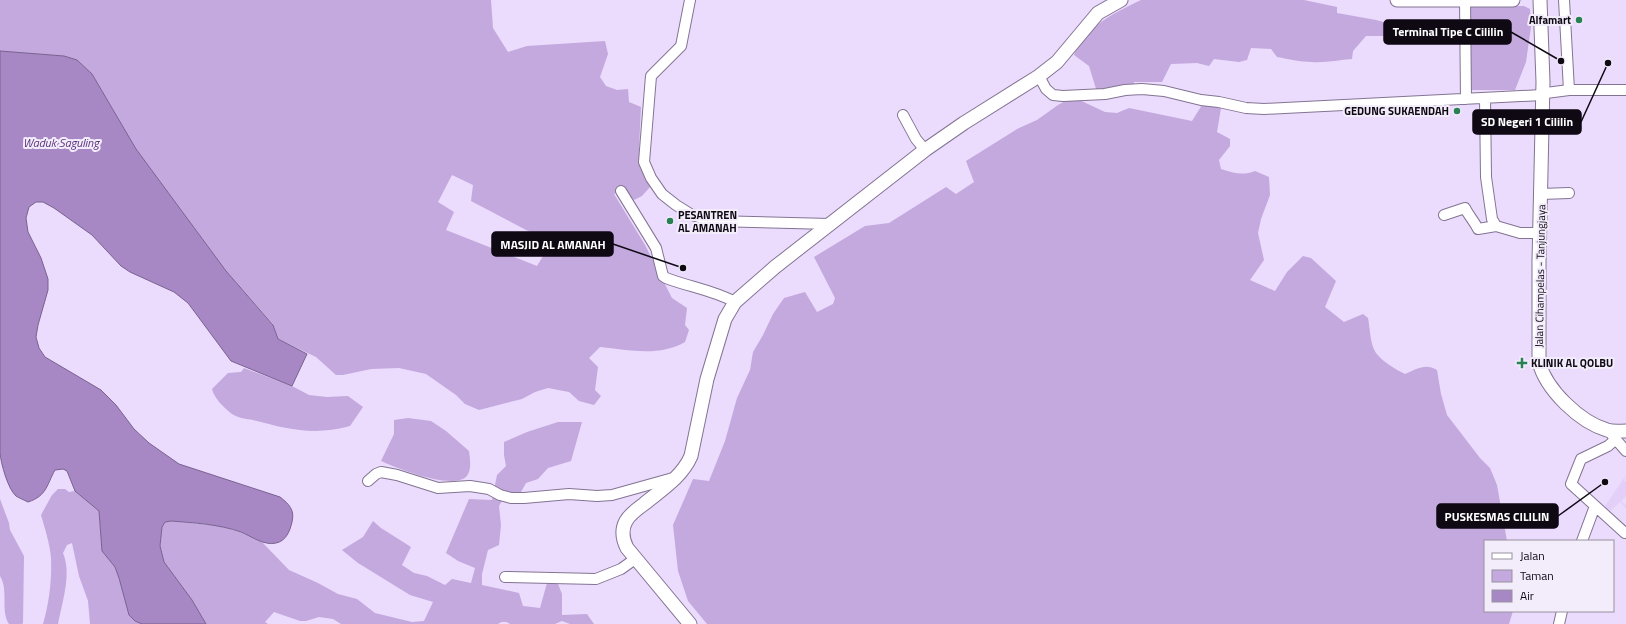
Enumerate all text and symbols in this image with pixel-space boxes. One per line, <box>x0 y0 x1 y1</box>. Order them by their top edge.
place label: Alfamart <box>1529 12 1571 28</box>
marker: Alfamart <box>1574 15 1584 25</box>
callout: Terminal Tipe C Cililin <box>1384 20 1511 44</box>
text: Terminal Tipe C Cililin <box>1393 22 1503 41</box>
place label: GEDUNG SUKAENDAH <box>1344 103 1449 119</box>
marker: GEDUNG SUKAENDAH <box>1452 106 1462 116</box>
callout: SD Negeri 1 Cililin <box>1473 110 1581 134</box>
text: SD Negeri 1 Cililin <box>1481 112 1573 131</box>
water label: Waduk Saguling <box>23 133 100 152</box>
street label: Jalan Cihampelas - Tanjungjaya <box>1531 204 1549 348</box>
place label: PESANTREN AL AMANAH <box>678 207 737 236</box>
marker: PESANTREN AL AMANAH <box>665 216 675 226</box>
callout: MASJID AL AMANAH <box>492 232 613 256</box>
text: MASJID AL AMANAH <box>500 235 606 254</box>
place label: KLINIK AL QOLBU <box>1531 355 1613 371</box>
marker: KLINIK AL QOLBU <box>1516 357 1528 369</box>
callout: PUSKESMAS CILILIN <box>1437 504 1558 528</box>
text: PUSKESMAS CILILIN <box>1445 507 1549 526</box>
legend <box>1484 540 1614 612</box>
text: Jalan <box>1520 546 1545 565</box>
text: Taman <box>1520 566 1554 585</box>
text: Air <box>1520 586 1534 605</box>

